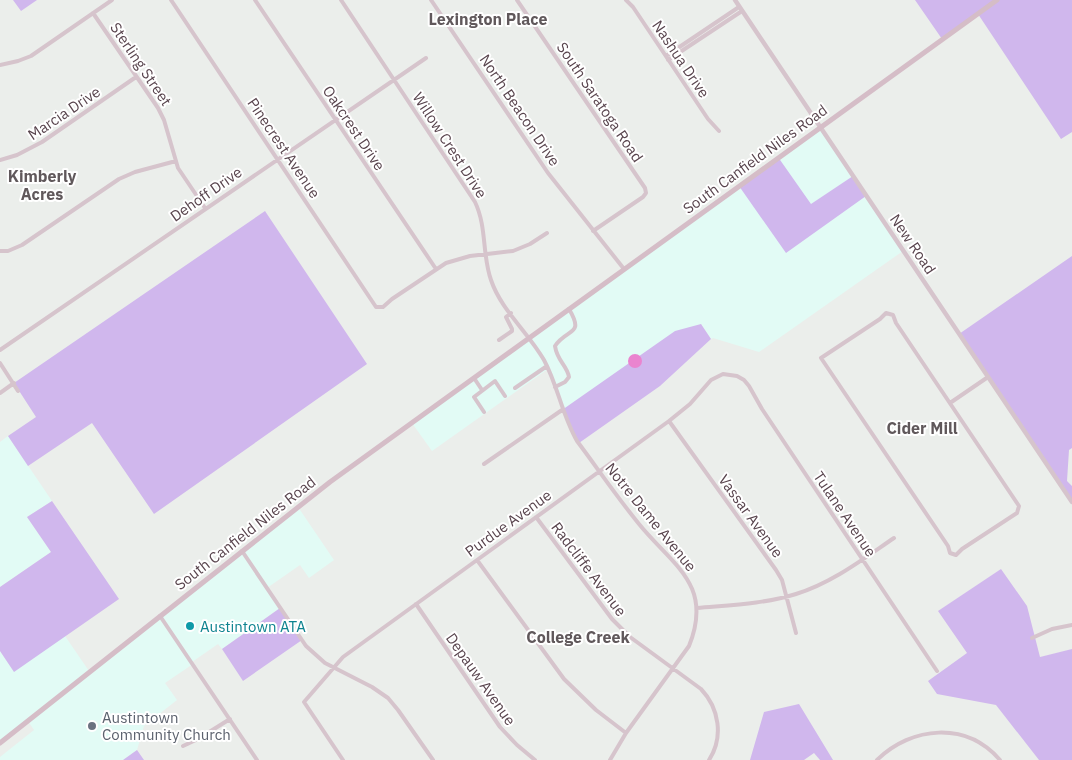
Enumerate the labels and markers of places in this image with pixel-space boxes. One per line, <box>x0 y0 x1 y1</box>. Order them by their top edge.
place label: Austintown ATA <box>200 617 306 636</box>
marker: Austintown ATA <box>184 620 196 632</box>
place label: Austintown Community Church <box>102 708 231 744</box>
marker: Austintown Community Church <box>86 720 98 732</box>

